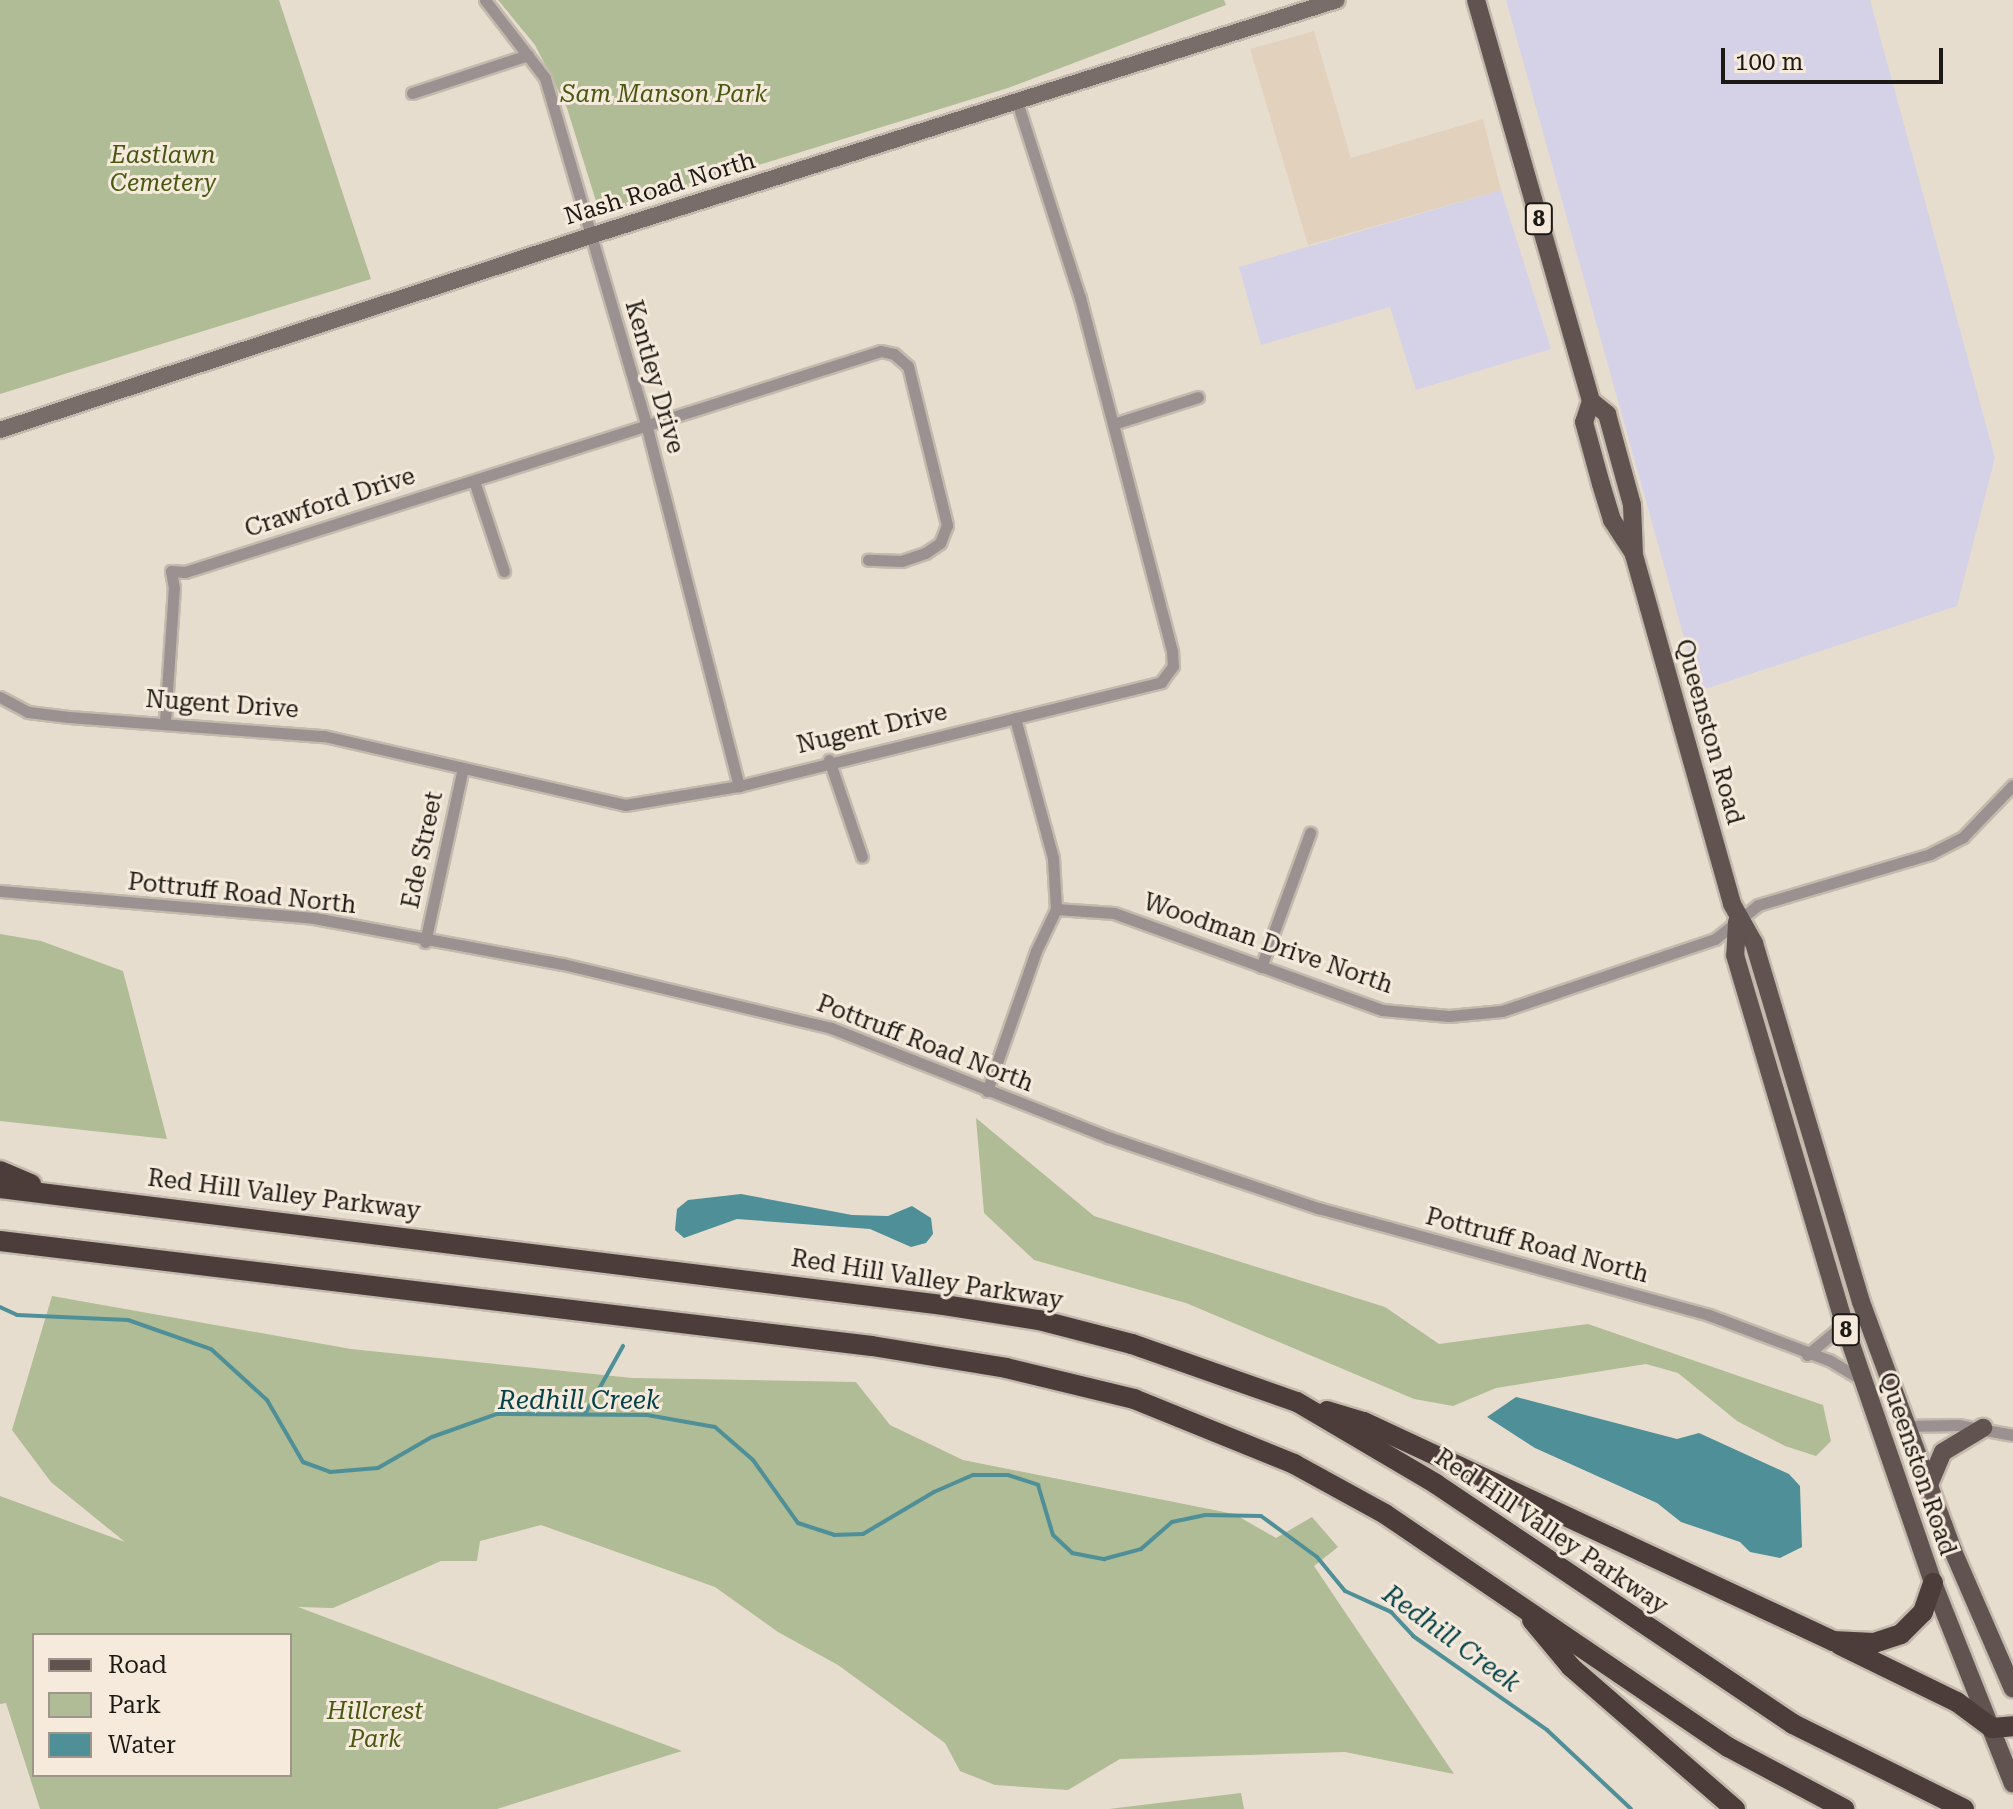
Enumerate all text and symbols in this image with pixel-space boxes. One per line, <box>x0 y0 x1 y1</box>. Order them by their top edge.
scale bar <box>1725 32 1947 82</box>
text: 100 m <box>1735 48 1803 76</box>
park label: Sam Manson Park <box>561 81 767 109</box>
park label: Eastlawn Cemetery <box>110 142 216 198</box>
street label: Nash Road North <box>561 146 759 232</box>
road number: 8 <box>1523 201 1555 237</box>
street label: Kentley Drive <box>618 297 690 457</box>
street label: Crawford Drive <box>241 462 419 544</box>
street label: Queenston Road <box>1669 636 1749 828</box>
street label: Nugent Drive <box>145 685 299 725</box>
street label: Nugent Drive <box>794 698 950 760</box>
street label: Ede Street <box>397 789 449 911</box>
street label: Pottruff Road North <box>126 868 358 920</box>
street label: Woodman Drive North <box>1140 888 1396 1000</box>
street label: Pottruff Road North <box>813 989 1037 1099</box>
street label: Red Hill Valley Parkway <box>146 1164 422 1226</box>
street label: Pottruff Road North <box>1422 1202 1652 1290</box>
street label: Red Hill Valley Parkway <box>789 1244 1065 1316</box>
road number: 8 <box>1830 1312 1862 1348</box>
street label: Queenston Road <box>1872 1369 1962 1559</box>
water label: Redhill Creek <box>498 1385 660 1417</box>
street label: Red Hill Valley Parkway <box>1429 1443 1673 1621</box>
water label: Redhill Creek <box>1376 1579 1526 1699</box>
legend <box>32 1633 292 1777</box>
text: Road <box>108 1651 167 1679</box>
text: Park <box>108 1691 161 1719</box>
park label: Hillcrest Park <box>327 1698 423 1754</box>
text: Water <box>108 1731 176 1759</box>

